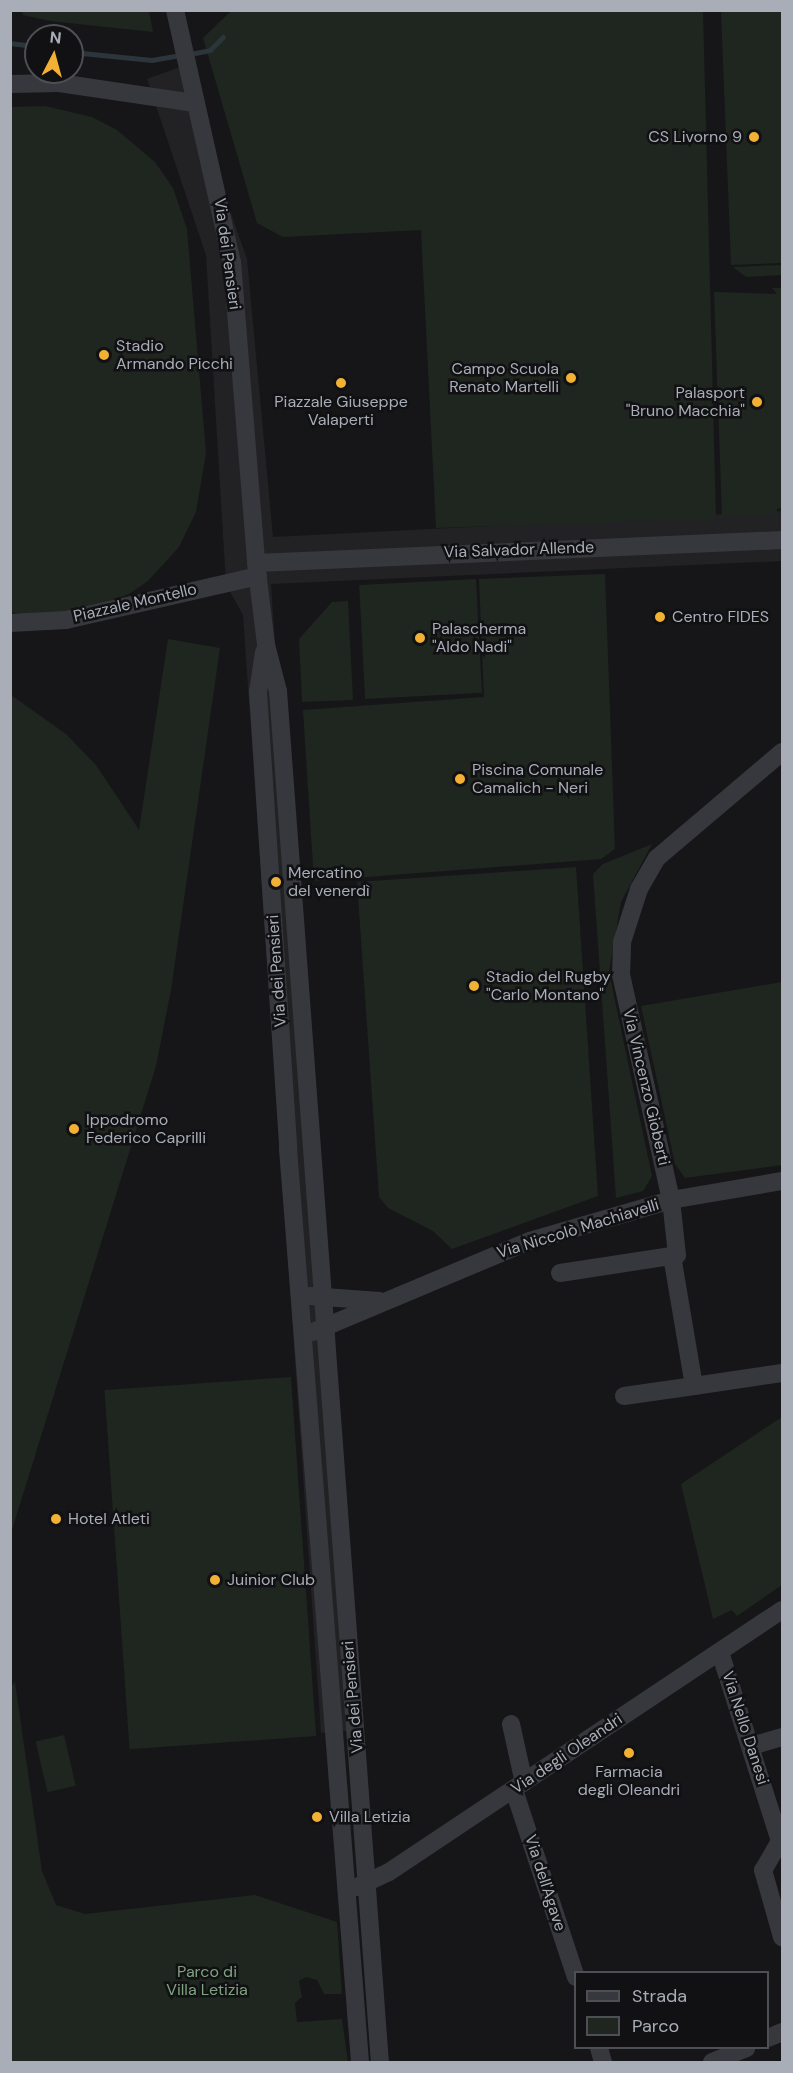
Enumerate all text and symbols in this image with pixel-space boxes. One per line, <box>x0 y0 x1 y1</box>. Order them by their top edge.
north arrow <box>24 24 84 84</box>
text: N <box>49 27 63 49</box>
place label: CS Livorno 9 <box>648 127 742 147</box>
marker: CS Livorno 9 <box>747 130 761 144</box>
street label: Via dei Pensieri <box>210 197 244 311</box>
place label: Stadio Armando Picchi <box>116 336 233 374</box>
marker: Stadio Armando Picchi <box>97 348 111 362</box>
place label: Campo Scuola Renato Martelli <box>449 359 559 397</box>
marker: Campo Scuola Renato Martelli <box>564 371 578 385</box>
marker: Piazzale Giuseppe Valaperti <box>334 376 348 390</box>
place label: Palasport "Bruno Macchia" <box>626 383 745 421</box>
place label: Piazzale Giuseppe Valaperti <box>274 392 408 430</box>
marker: Palasport "Bruno Macchia" <box>750 395 764 409</box>
street label: Via Salvador Allende <box>443 538 595 562</box>
street label: Piazzale Montello <box>71 579 199 627</box>
place label: Centro FIDES <box>672 607 769 627</box>
marker: Centro FIDES <box>653 610 667 624</box>
place label: Palascherma "Aldo Nadi" <box>432 619 526 657</box>
marker: Palascherma "Aldo Nadi" <box>413 631 427 645</box>
place label: Piscina Comunale Camalich - Neri <box>472 760 603 798</box>
marker: Piscina Comunale Camalich - Neri <box>453 772 467 786</box>
place label: Mercatino del venerdì <box>288 863 370 901</box>
marker: Mercatino del venerdì <box>269 875 283 889</box>
street label: Via dei Pensieri <box>263 914 291 1028</box>
place label: Stadio del Rugby "Carlo Montano" <box>486 967 611 1005</box>
marker: Stadio del Rugby "Carlo Montano" <box>467 979 481 993</box>
street label: Via Vincenzo Gioberti <box>619 1007 673 1167</box>
place label: Ippodromo Federico Caprilli <box>86 1110 206 1148</box>
marker: Ippodromo Federico Caprilli <box>67 1122 81 1136</box>
street label: Via Niccolò Machiavelli <box>495 1195 661 1263</box>
place label: Hotel Atleti <box>68 1509 150 1529</box>
marker: Hotel Atleti <box>49 1512 63 1526</box>
place label: Juinior Club <box>227 1570 315 1590</box>
marker: Juinior Club <box>208 1573 222 1587</box>
street label: Via dei Pensieri <box>339 1640 367 1754</box>
street label: Via Nello Danesi <box>718 1669 772 1787</box>
street label: Via degli Oleandri <box>508 1710 626 1798</box>
marker: Farmacia degli Oleandri <box>622 1746 636 1760</box>
place label: Farmacia degli Oleandri <box>578 1762 680 1800</box>
place label: Villa Letizia <box>329 1807 411 1827</box>
marker: Villa Letizia <box>310 1810 324 1824</box>
street label: Via dell'Agave <box>520 1832 570 1934</box>
park label: Parco di Villa Letizia <box>166 1962 248 2000</box>
legend <box>574 1971 769 2049</box>
text: Strada <box>632 1984 687 2008</box>
text: Parco <box>632 2014 679 2038</box>

